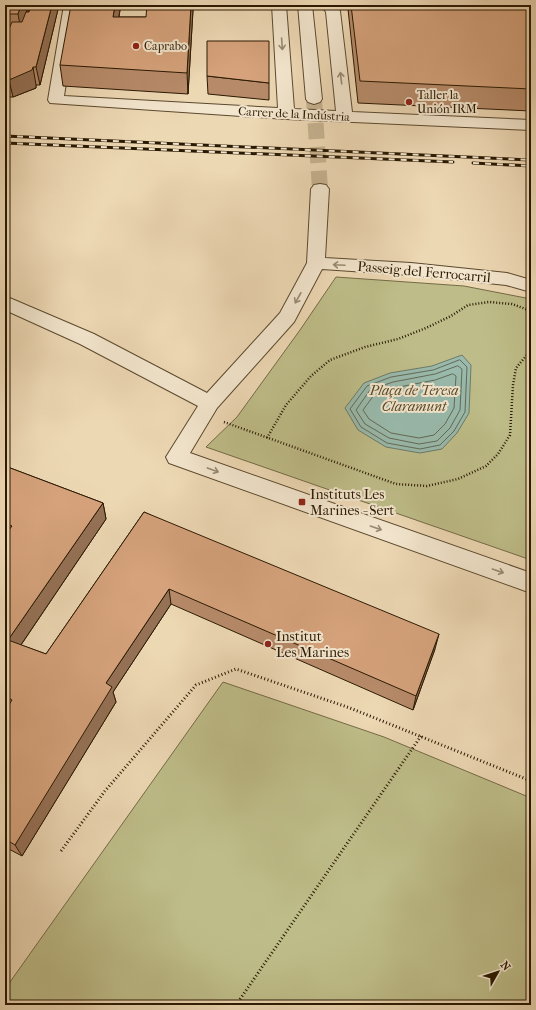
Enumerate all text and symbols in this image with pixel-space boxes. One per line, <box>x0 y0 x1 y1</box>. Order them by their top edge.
one-way arrow <box>278 37 285 50</box>
place label: Caprabo <box>144 39 187 53</box>
marker: Caprabo <box>131 41 141 51</box>
one-way arrow <box>337 72 345 85</box>
place label: Taller la Unión IRM <box>417 88 477 116</box>
marker: Taller la Unión IRM <box>404 97 414 107</box>
street label: Carrer de la Indústria <box>238 104 351 124</box>
street label: Passeig del Ferrocarril <box>357 258 492 286</box>
one-way arrow <box>333 261 346 269</box>
one-way arrow <box>293 292 301 304</box>
park label: Plaça de Teresa Claramunt <box>368 382 459 415</box>
one-way arrow <box>207 467 219 475</box>
place label: Instituts Les Marines - Sert <box>310 486 394 519</box>
marker: Instituts Les Marines - Sert <box>297 497 307 507</box>
one-way arrow <box>369 525 382 532</box>
one-way arrow <box>492 568 505 575</box>
place label: Institut Les Marines <box>276 628 349 661</box>
marker: Institut Les Marines <box>263 639 273 649</box>
north arrow <box>478 952 518 992</box>
text: N <box>498 959 513 974</box>

